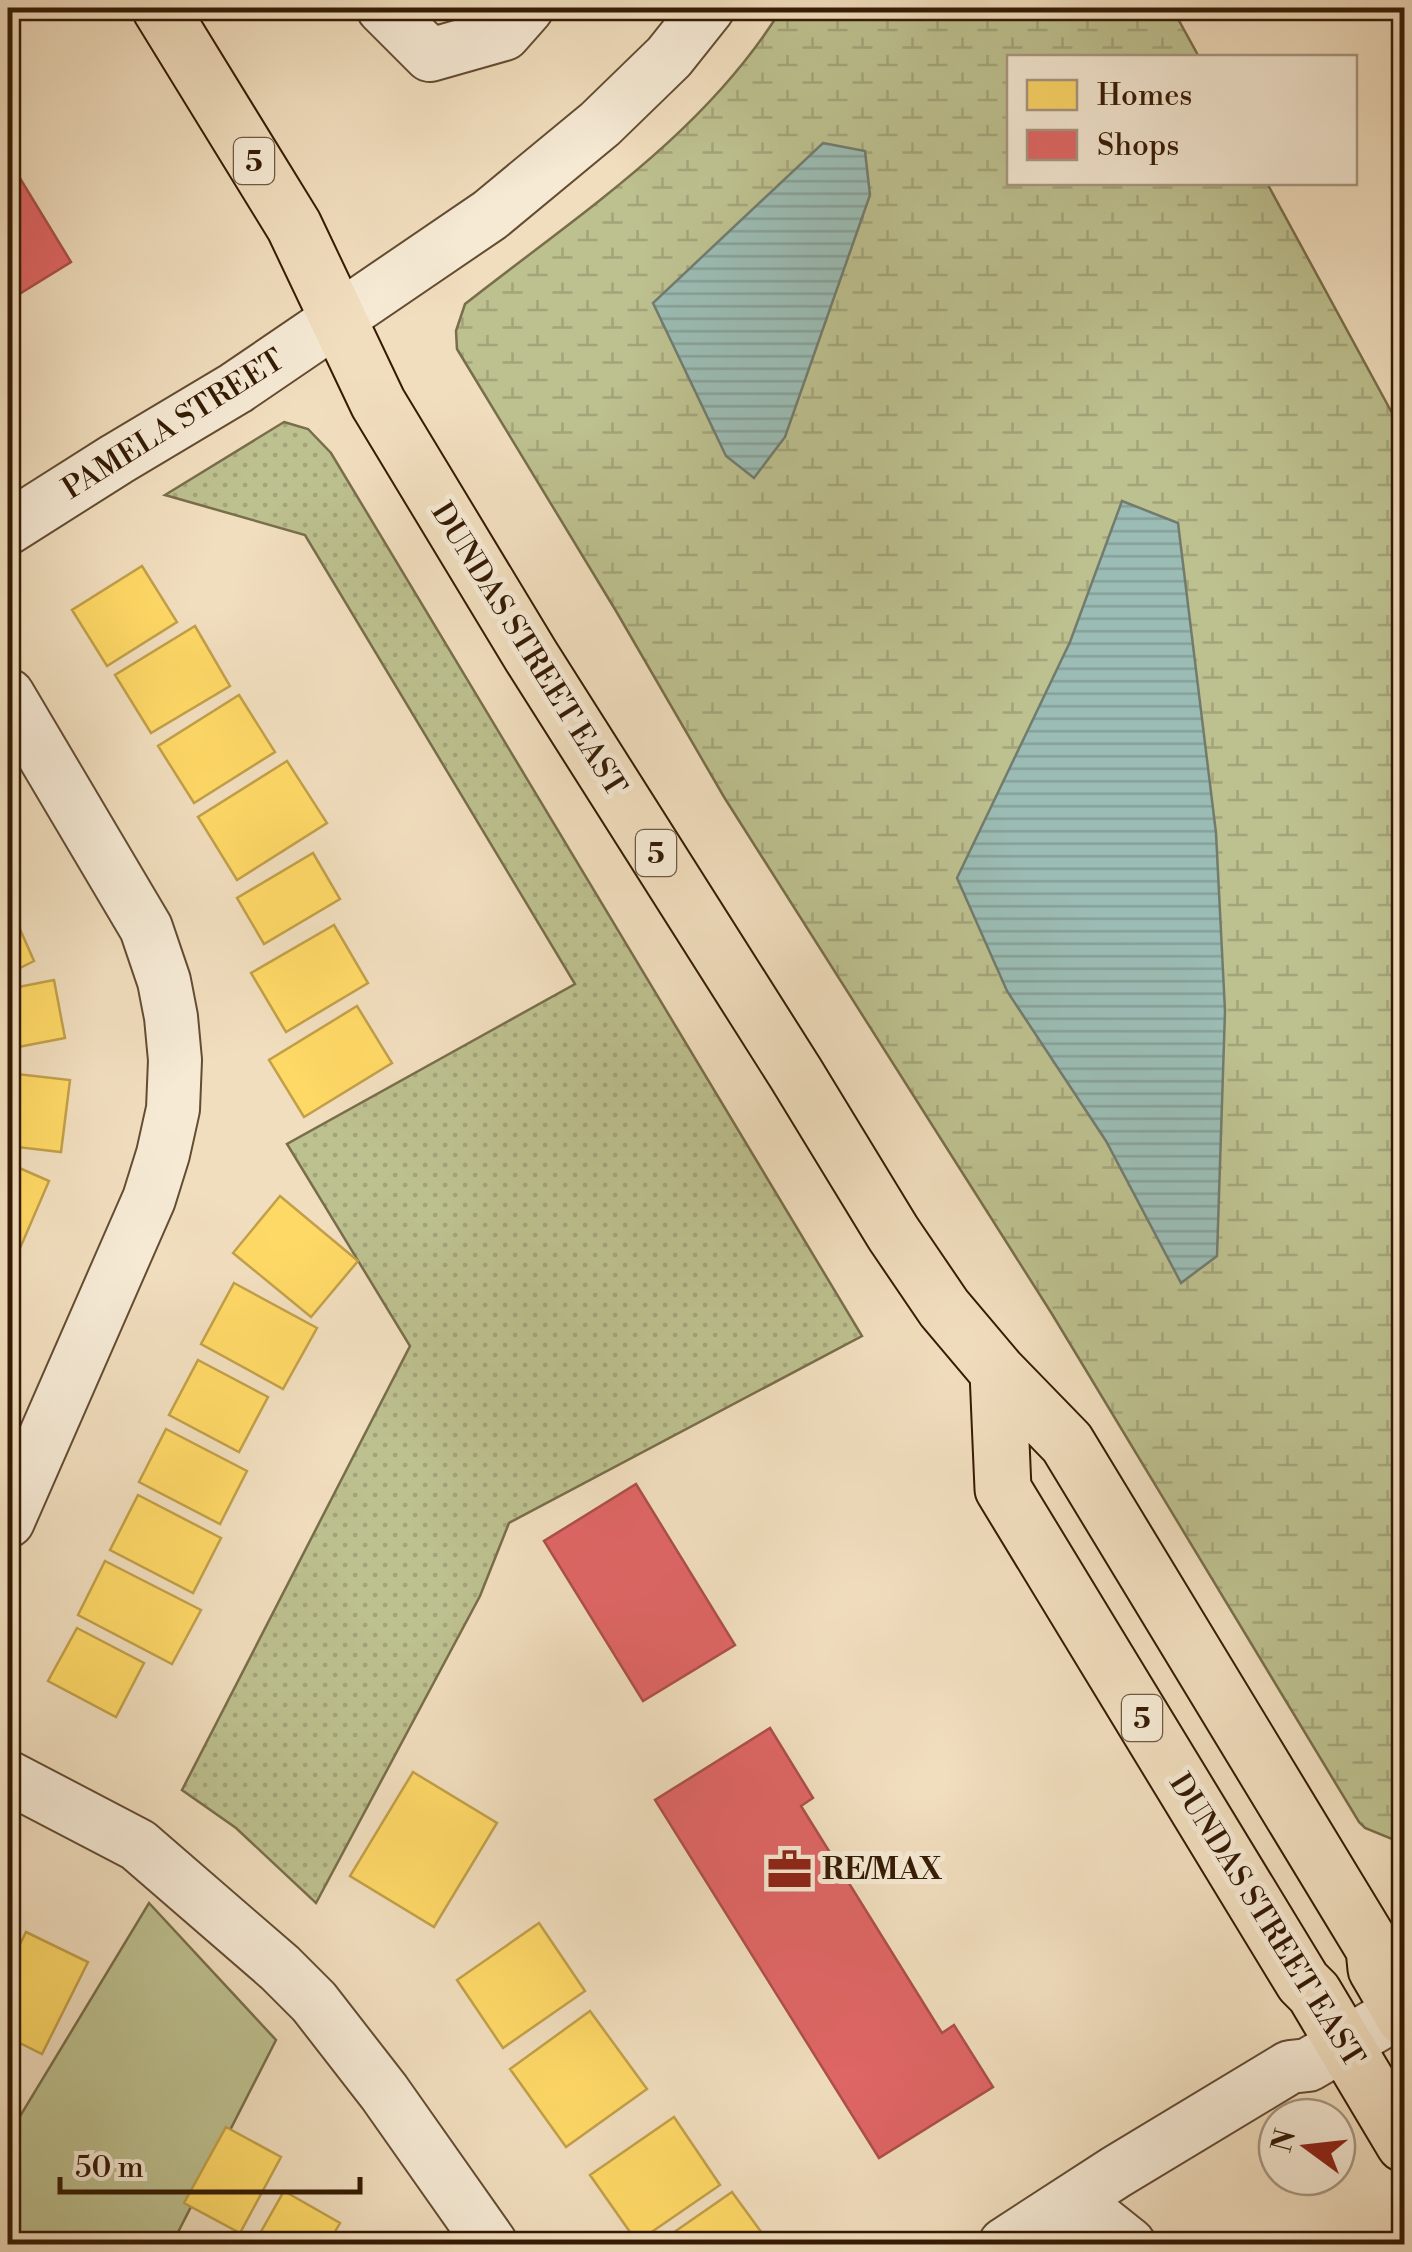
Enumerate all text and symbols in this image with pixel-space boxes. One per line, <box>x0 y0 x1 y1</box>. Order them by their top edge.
legend <box>1007 55 1357 185</box>
text: Homes <box>1097 77 1192 115</box>
text: Shops <box>1097 127 1179 165</box>
road number: 5 <box>234 138 274 184</box>
street label: PAMELA STREET <box>56 341 291 508</box>
street label: DUNDAS STREET EAST <box>422 496 634 803</box>
road number: 5 <box>636 830 676 876</box>
road number: 5 <box>1122 1695 1162 1741</box>
street label: DUNDAS STREET EAST <box>1160 1767 1372 2074</box>
office icon: RE/MAX <box>765 1845 813 1893</box>
place label: RE/MAX <box>822 1851 943 1889</box>
north arrow <box>1257 2097 1357 2197</box>
text: N <box>1265 2126 1304 2156</box>
scale bar <box>60 2132 360 2194</box>
text: 50 m <box>75 2149 144 2187</box>

